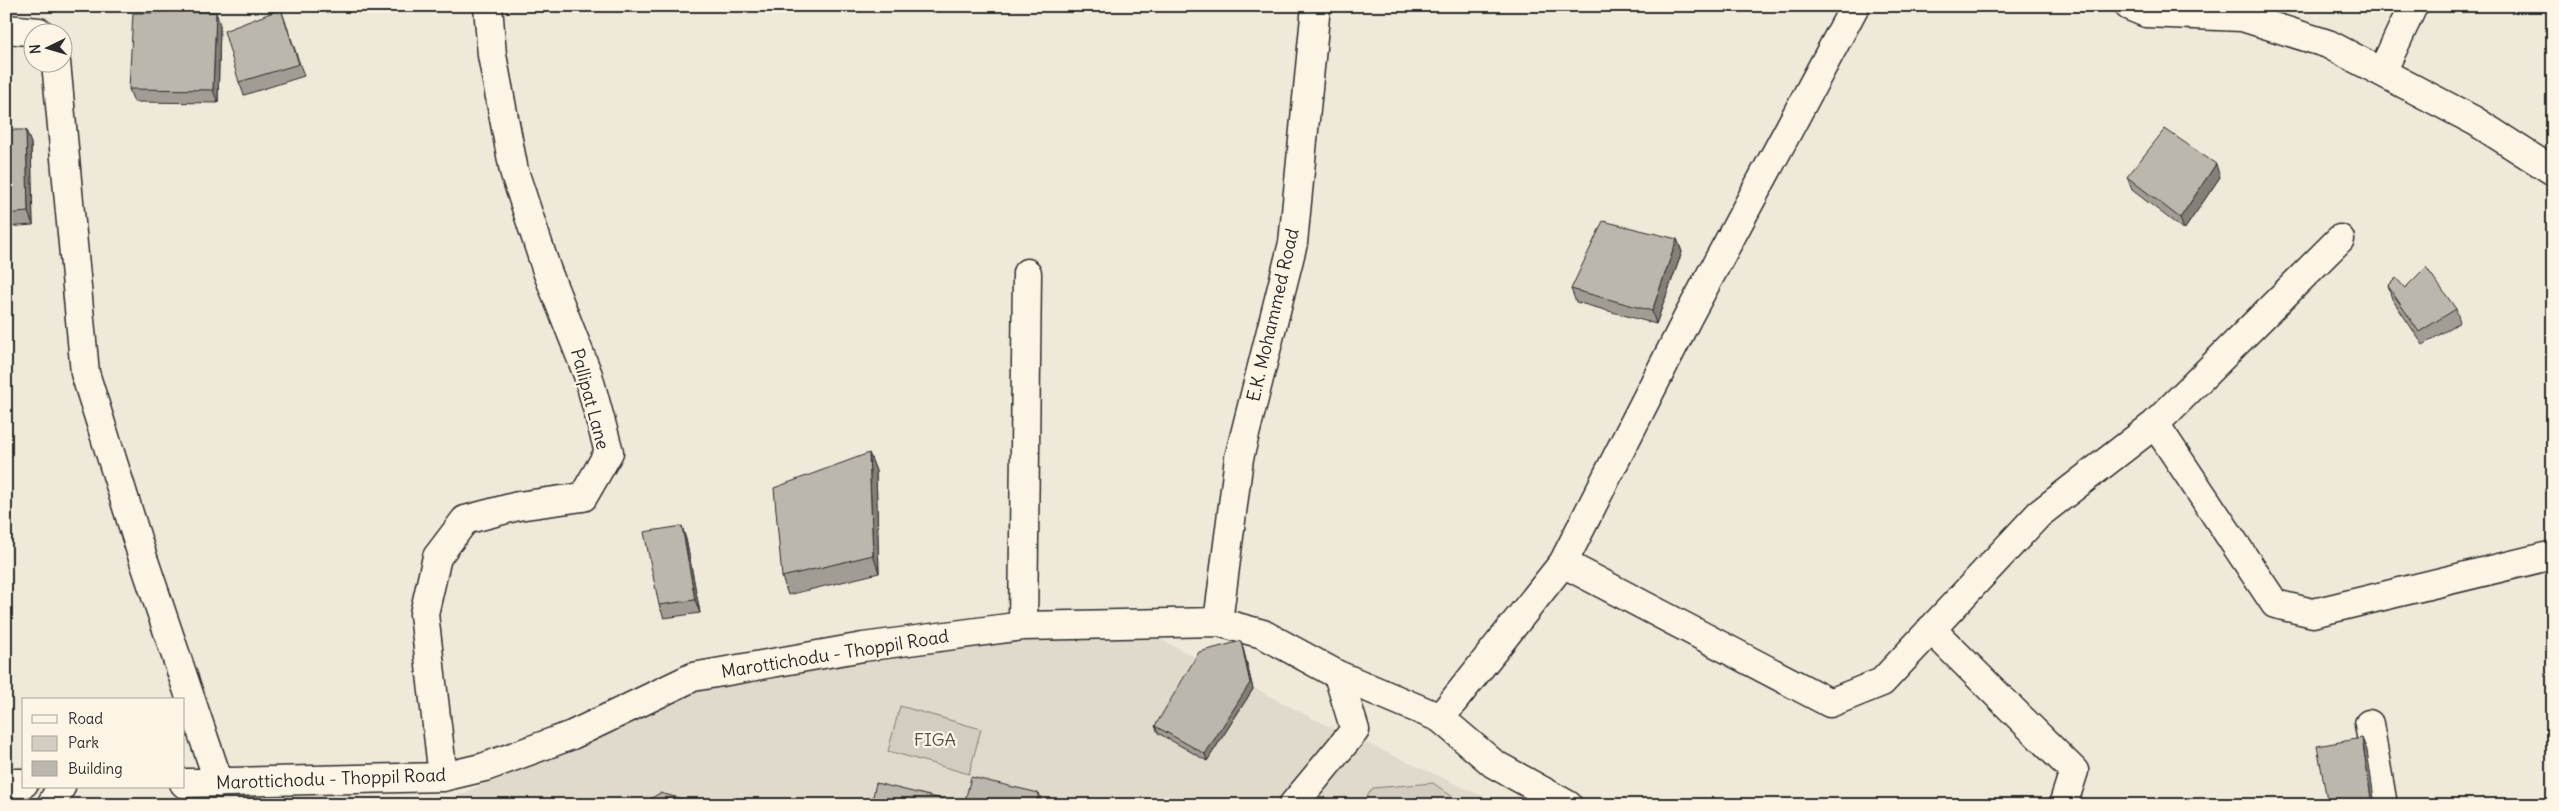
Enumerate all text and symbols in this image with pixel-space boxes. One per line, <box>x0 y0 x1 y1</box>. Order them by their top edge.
north arrow <box>22 22 72 72</box>
text: N <box>26 44 44 55</box>
street label: E.K. Mohammed Road <box>1241 226 1304 404</box>
street label: Pallipat Lane <box>566 346 615 452</box>
street label: Marottichodu - Thoppil Road <box>719 624 951 683</box>
legend <box>22 698 185 788</box>
text: Road <box>68 709 103 728</box>
park label: FIGA <box>914 728 956 751</box>
text: Park <box>68 733 99 752</box>
text: Building <box>68 759 123 778</box>
street label: Marottichodu - Thoppil Road <box>216 763 447 794</box>

